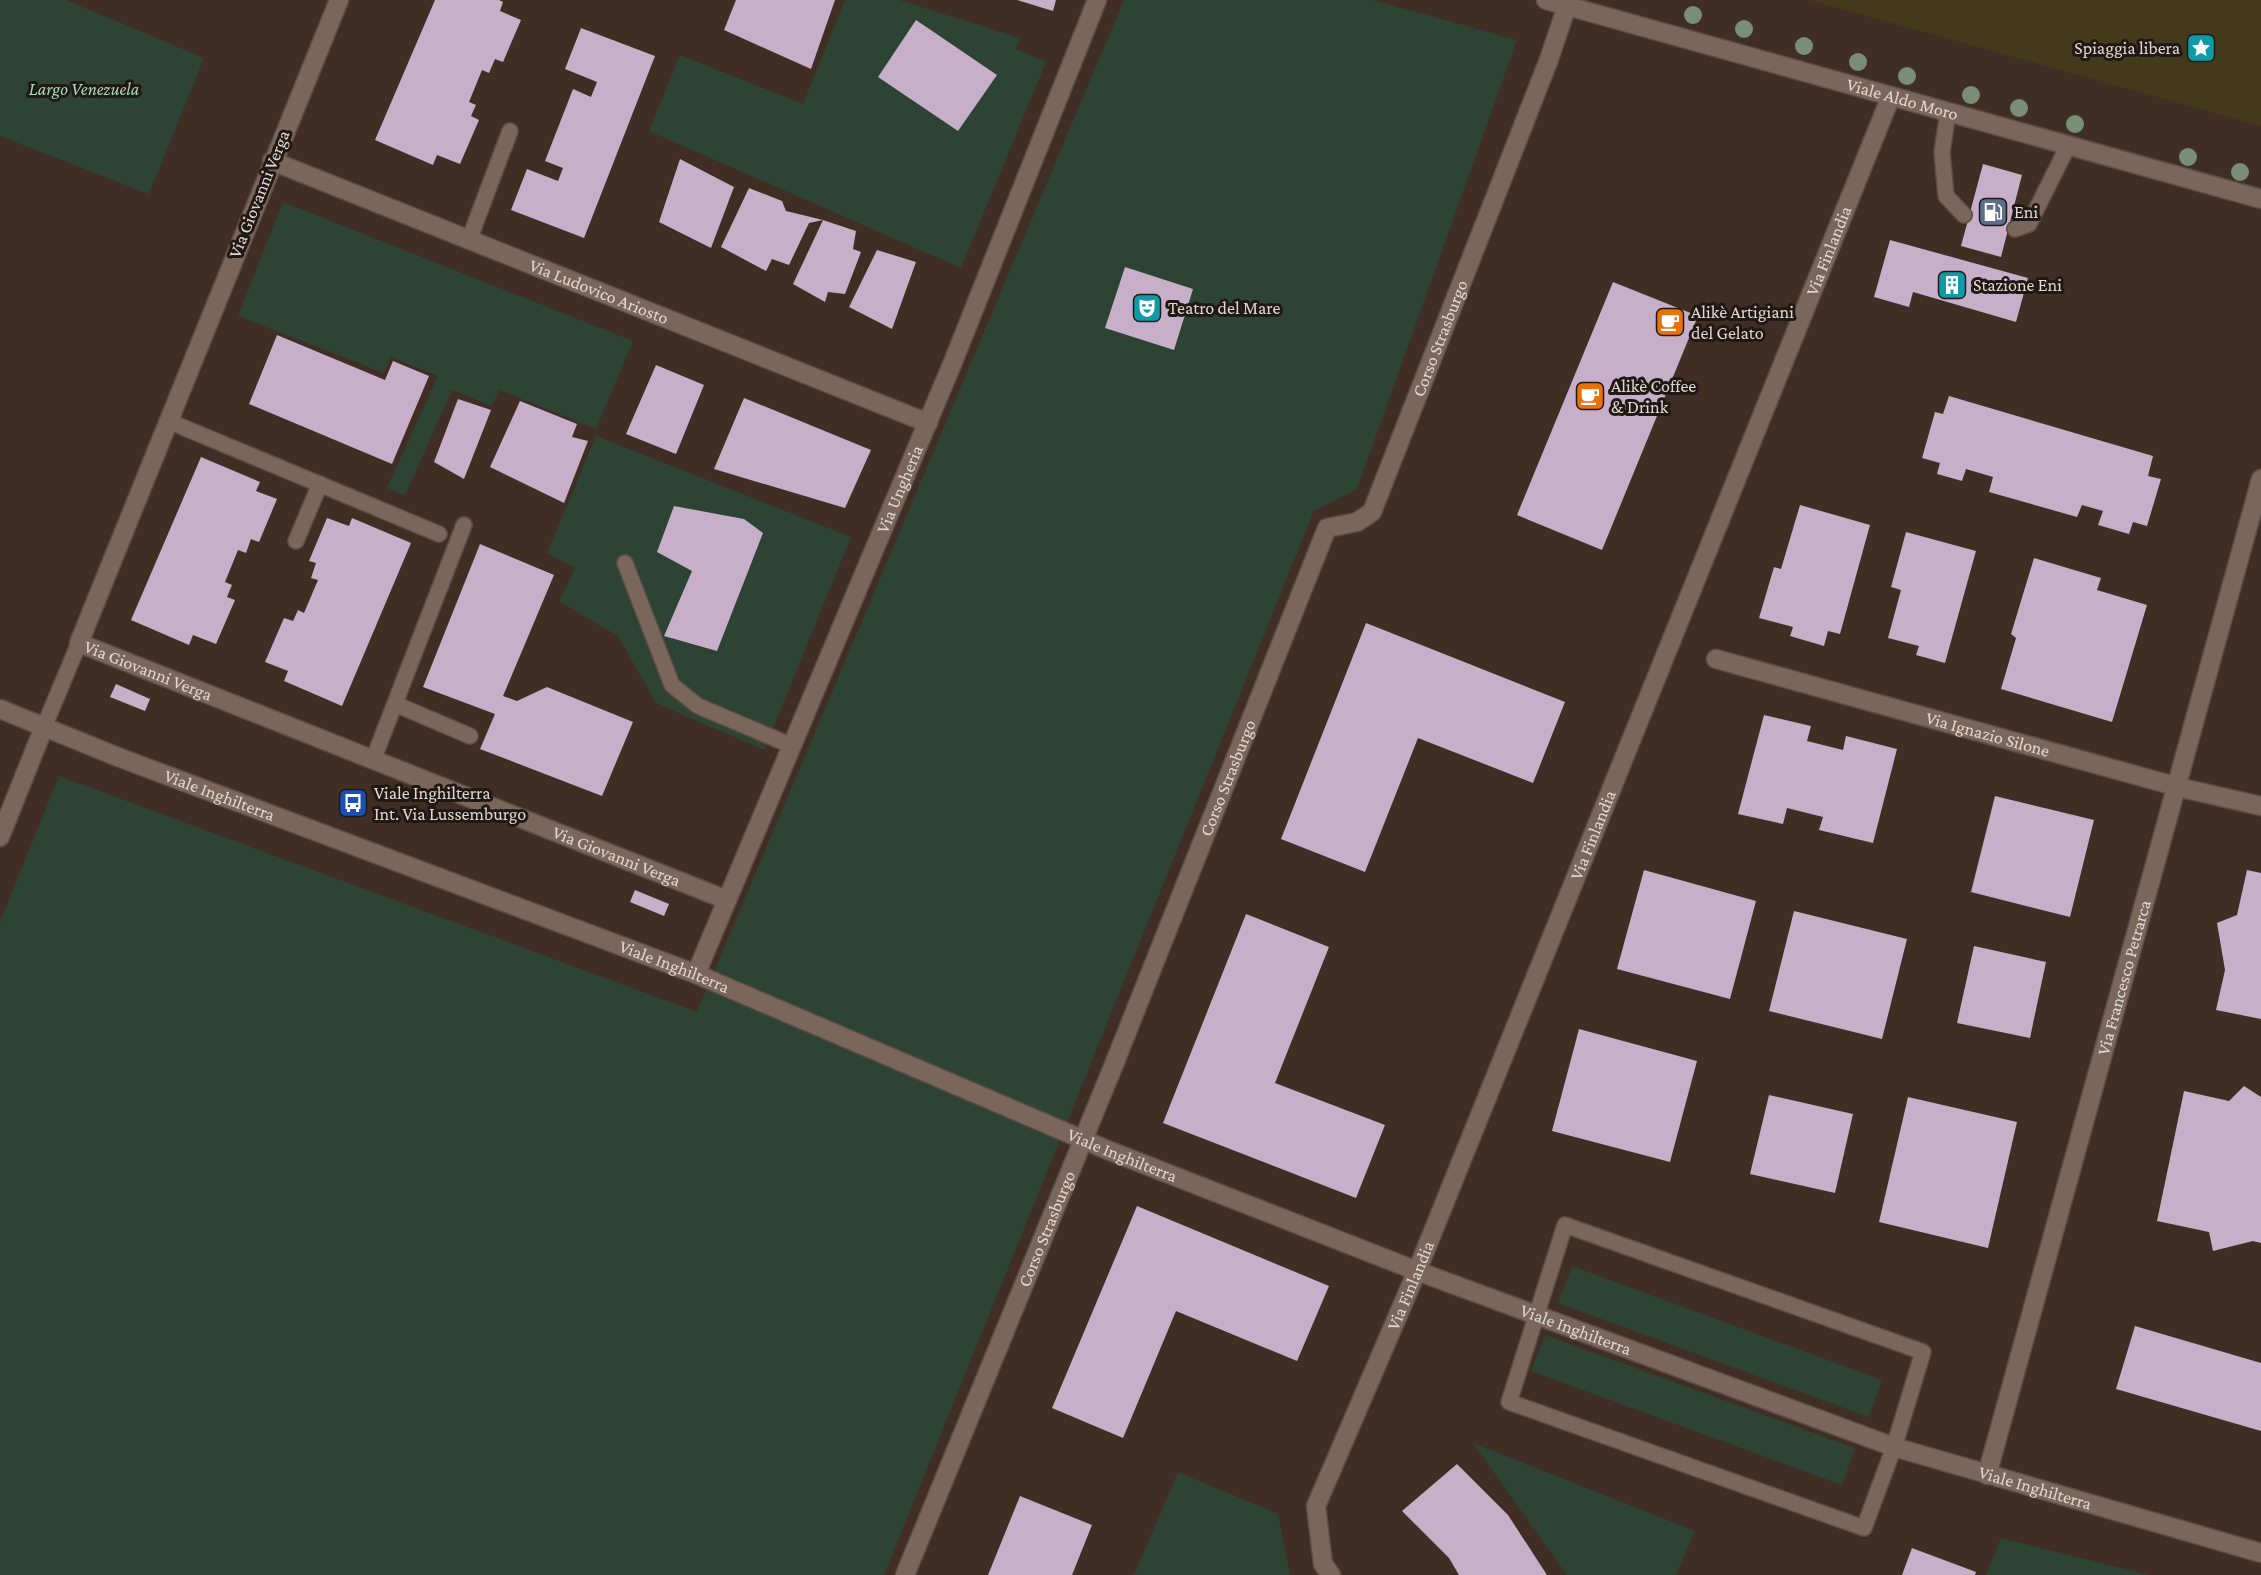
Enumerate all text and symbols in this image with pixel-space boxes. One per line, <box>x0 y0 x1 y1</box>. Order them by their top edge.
place icon: Spiaggia libera <box>2185 32 2217 64</box>
place label: Spiaggia libera <box>2074 38 2180 58</box>
street label: Viale Aldo Moro <box>1845 74 1960 124</box>
park label: Largo Venezuela <box>29 79 140 99</box>
street label: Via Giovanni Verga <box>224 127 294 261</box>
fuel station icon: Eni <box>1977 196 2009 228</box>
place label: Eni <box>2014 202 2038 222</box>
street label: Via Finlandia <box>1802 203 1856 298</box>
street label: Via Ludovico Ariosto <box>526 255 671 328</box>
building icon: Stazione Eni <box>1936 269 1968 301</box>
place label: Stazione Eni <box>1973 275 2062 295</box>
street label: Corso Strasburgo <box>1408 277 1472 399</box>
theatre icon: Teatro del Mare <box>1131 292 1163 324</box>
place label: Teatro del Mare <box>1168 298 1280 318</box>
place label: Alikè Artigiani del Gelato <box>1691 302 1794 343</box>
cafe icon: Alikè Artigiani del Gelato <box>1654 306 1686 338</box>
place label: Alikè Coffee & Drink <box>1611 376 1696 417</box>
cafe icon: Alikè Coffee & Drink <box>1574 380 1606 412</box>
street label: Via Ungheria <box>872 442 927 536</box>
street label: Via Giovanni Verga <box>81 636 215 705</box>
street label: Via Ignazio Silone <box>1924 708 2052 761</box>
street label: Corso Strasburgo <box>1196 717 1260 839</box>
street label: Viale Inghilterra <box>162 765 278 825</box>
place label: Viale Inghilterra Int. Via Lussemburgo <box>374 783 526 824</box>
bus stop icon: Viale Inghilterra Int. Via Lussemburgo <box>337 787 369 819</box>
street label: Via Finlandia <box>1566 787 1620 883</box>
street label: Via Giovanni Verga <box>550 822 684 891</box>
street label: Via Francesco Petrarca <box>2093 898 2155 1057</box>
street label: Viale Inghilterra <box>617 936 733 997</box>
street label: Viale Inghilterra <box>1064 1124 1180 1186</box>
street label: Corso Strasburgo <box>1014 1168 1079 1290</box>
street label: Via Finlandia <box>1383 1238 1438 1333</box>
street label: Viale Inghilterra <box>1518 1300 1634 1359</box>
street label: Viale Inghilterra <box>1976 1462 2094 1514</box>

